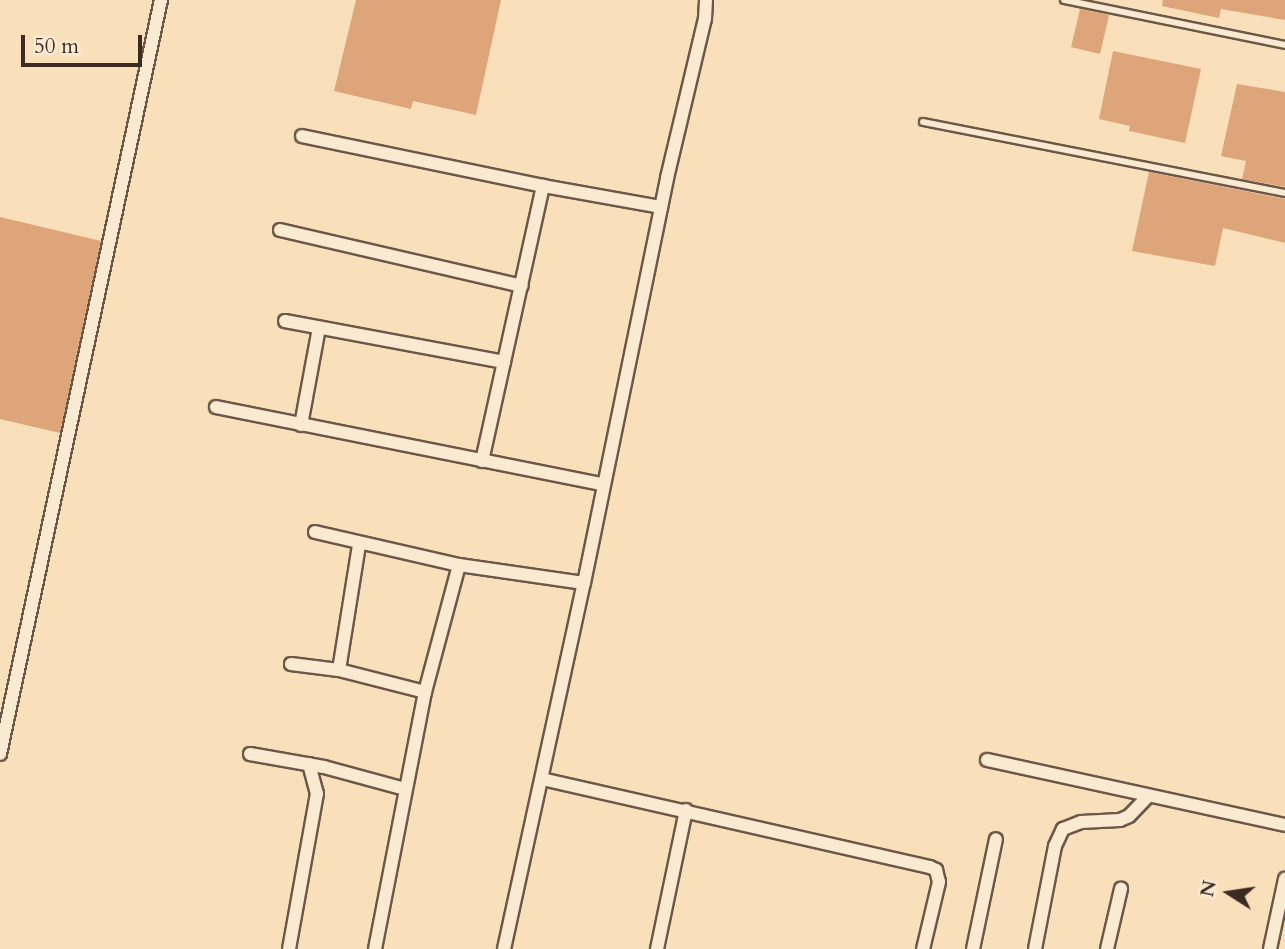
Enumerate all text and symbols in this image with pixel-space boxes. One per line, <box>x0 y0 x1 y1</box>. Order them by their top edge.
scale bar <box>24 21 145 65</box>
text: 50 m <box>34 32 79 61</box>
north arrow <box>1194 858 1264 928</box>
text: N <box>1194 878 1223 899</box>

